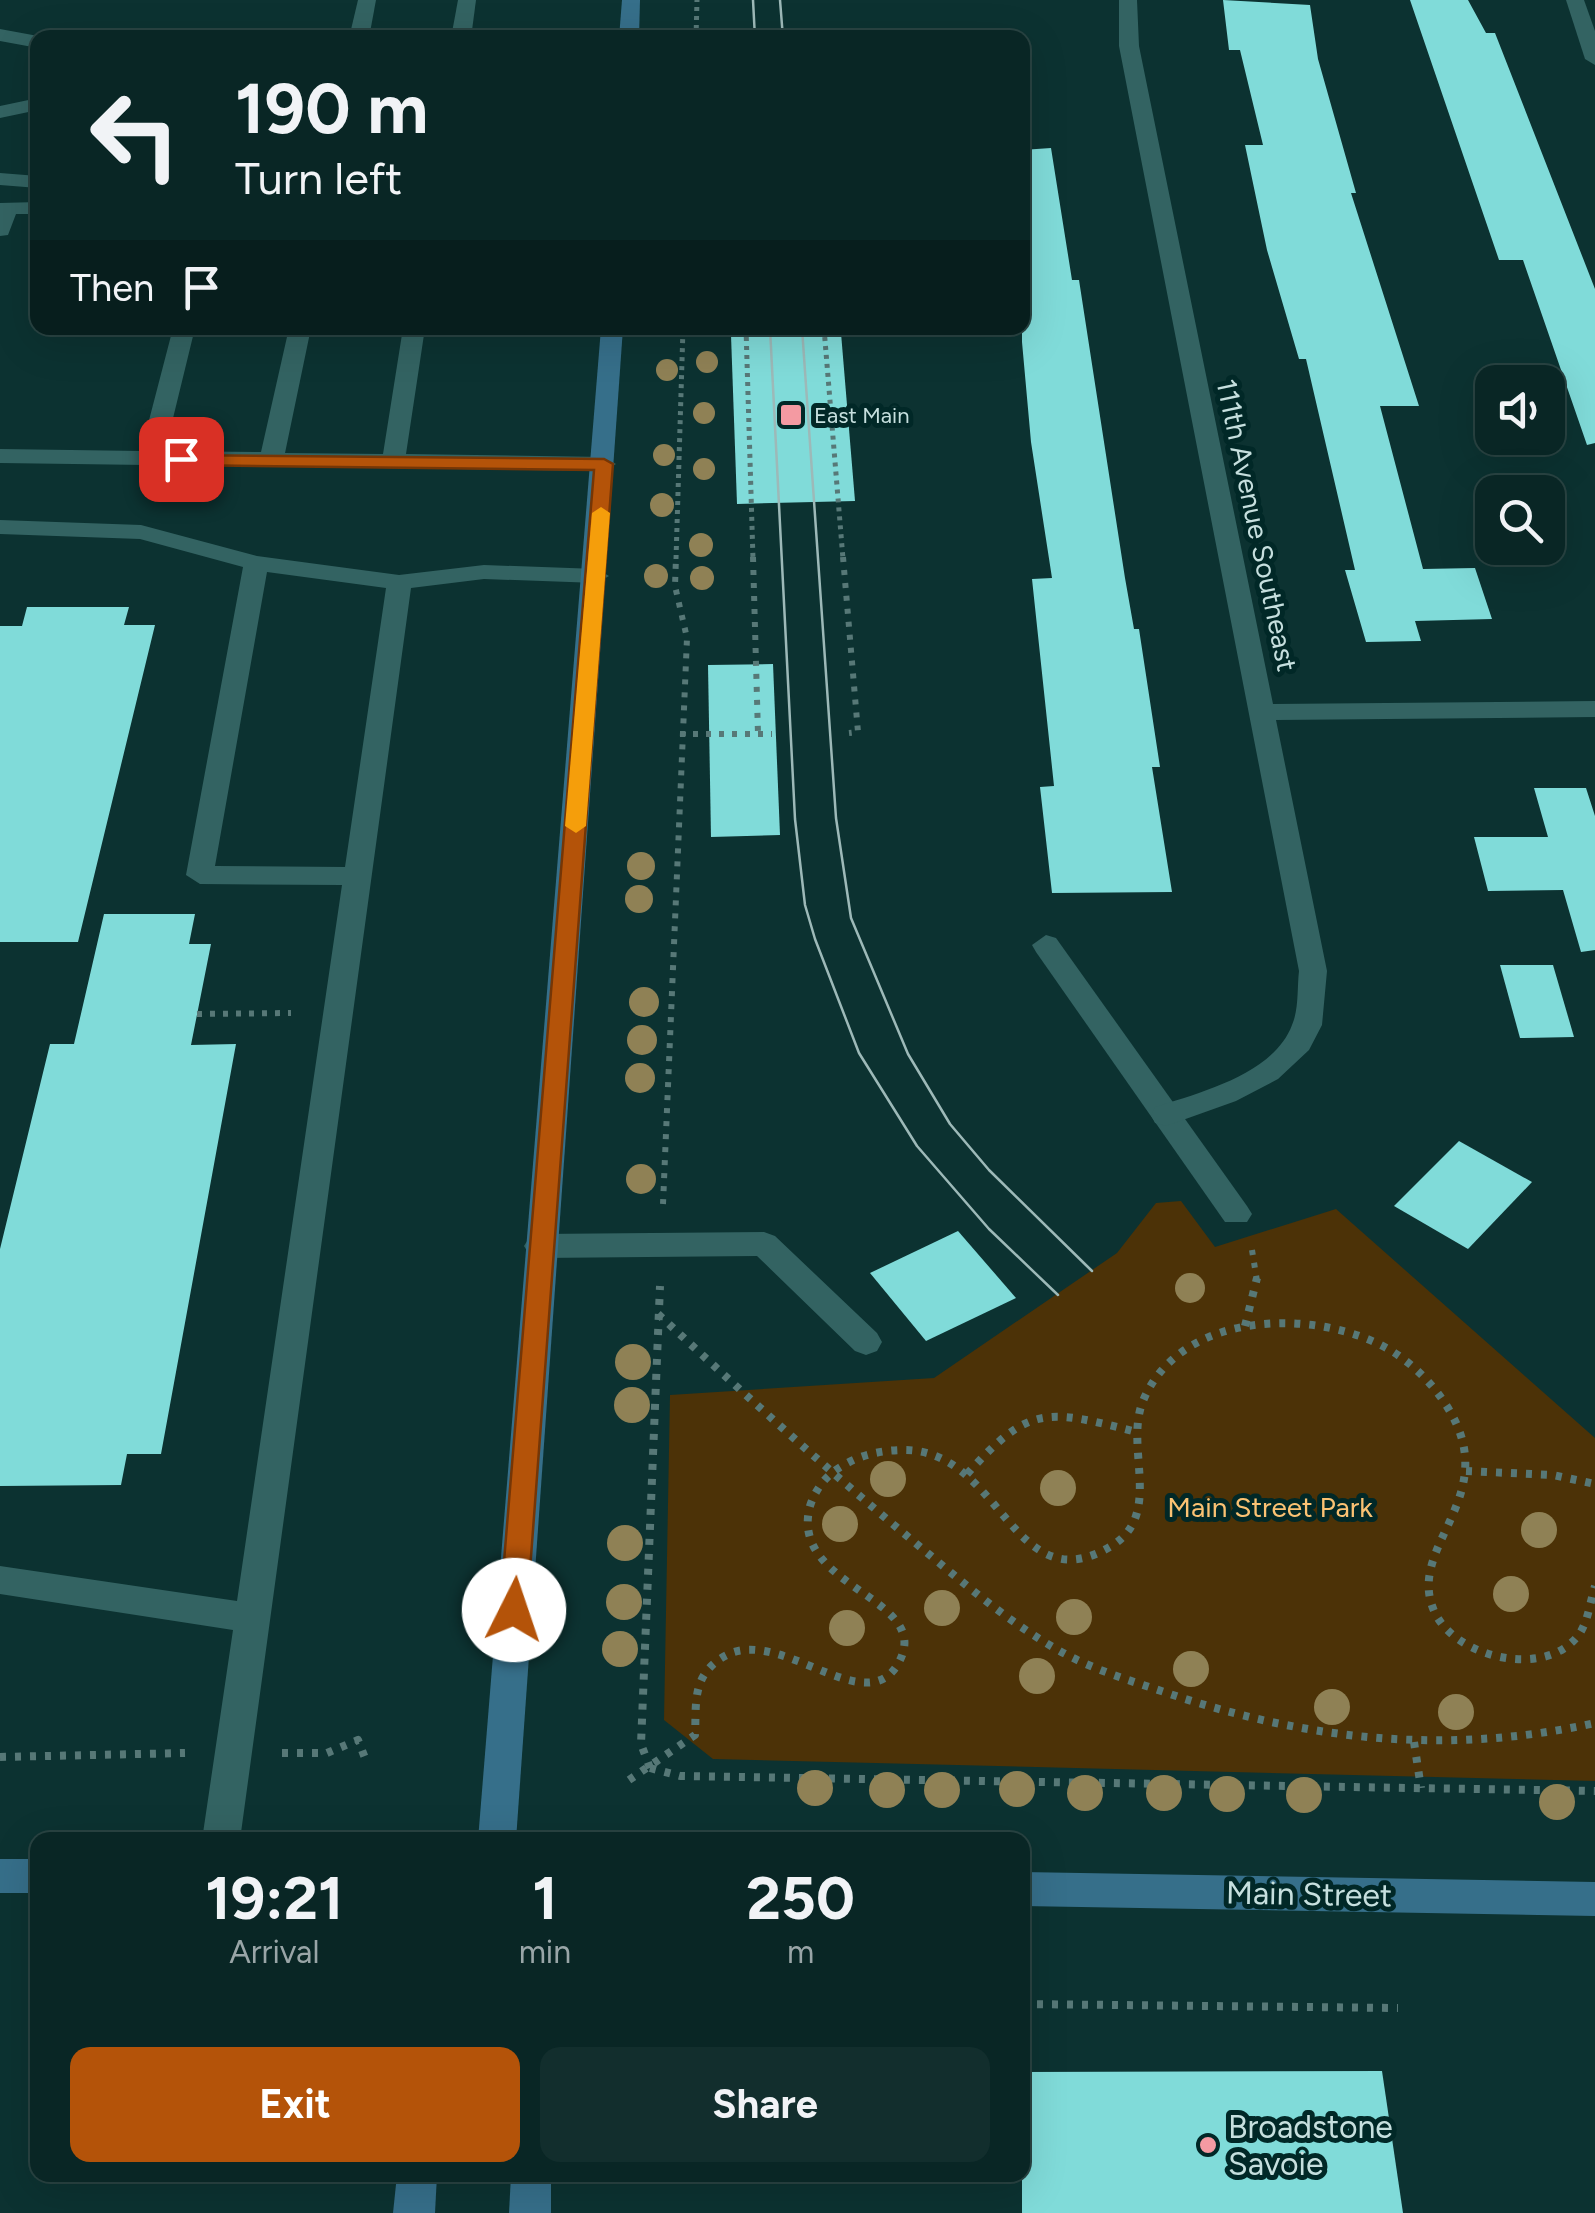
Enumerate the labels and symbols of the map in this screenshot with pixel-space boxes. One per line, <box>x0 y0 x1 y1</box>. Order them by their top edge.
street label: 111th Avenue Southeast <box>1209 376 1305 674</box>
marker: East Main <box>778 402 804 428</box>
place label: East Main <box>814 402 909 429</box>
pin <box>139 417 224 502</box>
park label: Main Street Park <box>1167 1490 1373 1524</box>
position arrow <box>462 1558 566 1662</box>
street label: Main Street <box>1226 1874 1392 1914</box>
place label: Broadstone Savoie <box>1228 2108 1393 2183</box>
marker: Broadstone Savoie <box>1197 2134 1219 2156</box>

